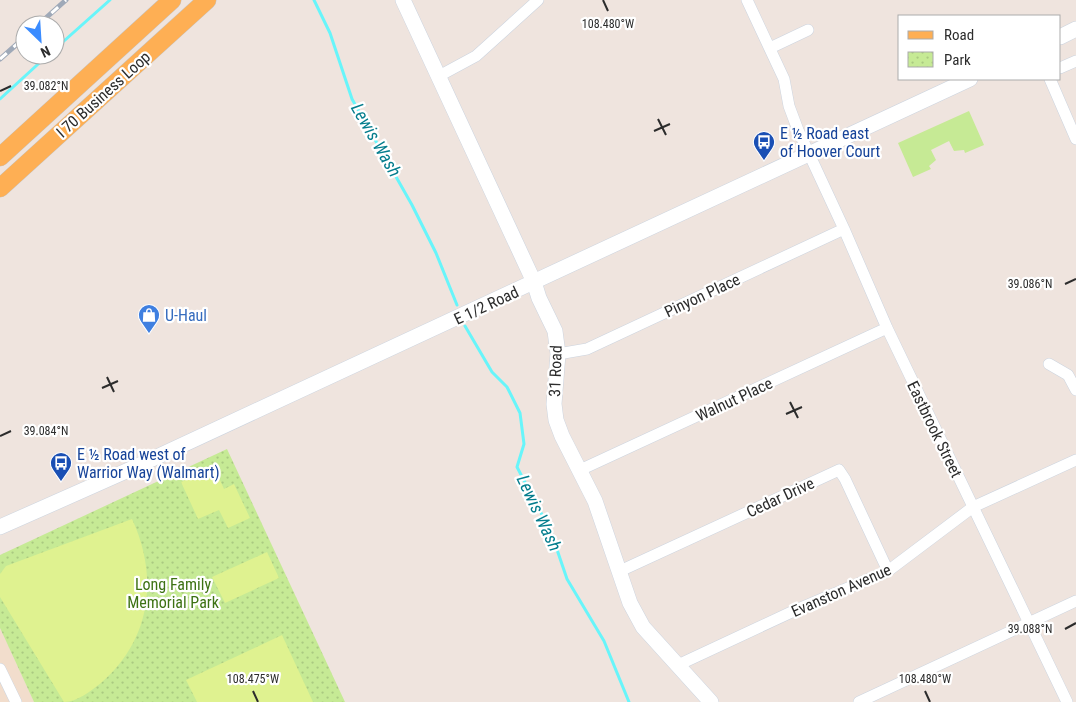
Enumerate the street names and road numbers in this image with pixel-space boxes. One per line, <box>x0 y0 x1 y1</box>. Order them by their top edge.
street label: I 70 Business Loop <box>53 47 154 141</box>
street label: Pinyon Place <box>661 270 743 321</box>
street label: E 1/2 Road <box>451 282 522 329</box>
street label: 31 Road <box>545 345 566 397</box>
street label: Walnut Place <box>693 373 775 425</box>
street label: Eastbrook Street <box>903 378 966 481</box>
street label: Cedar Drive <box>743 473 817 521</box>
street label: Evanston Avenue <box>788 560 894 621</box>

